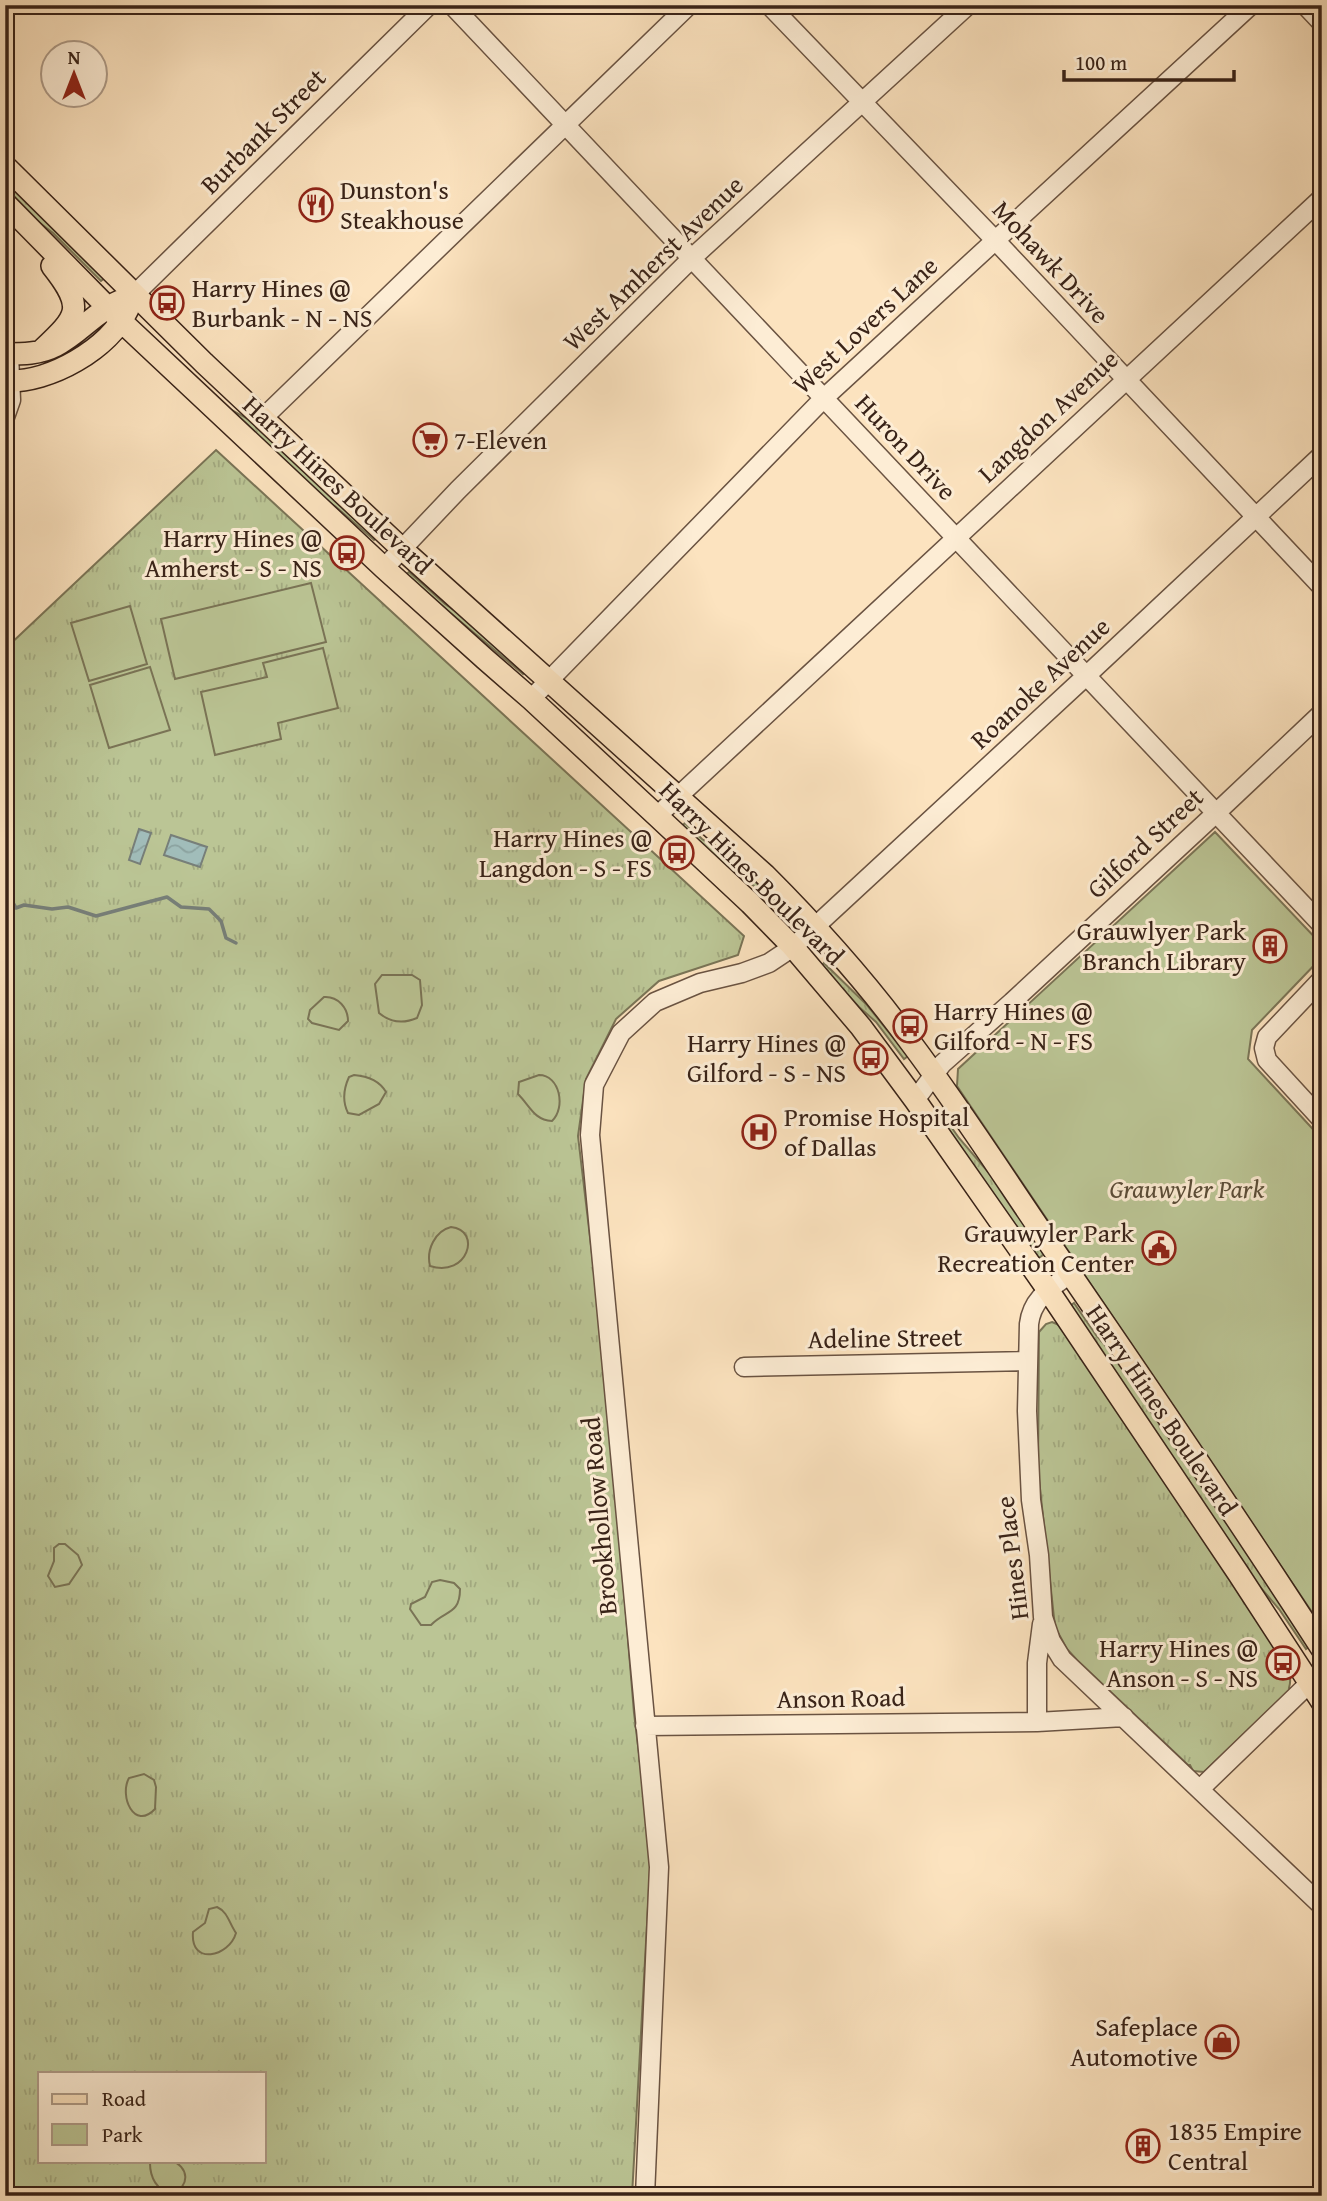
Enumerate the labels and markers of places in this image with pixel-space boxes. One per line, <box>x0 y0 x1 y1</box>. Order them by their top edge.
place label: Dunston's Steakhouse <box>340 170 464 239</box>
restaurant icon: Dunston's Steakhouse <box>297 186 335 224</box>
place label: Harry Hines @ Burbank - N - NS <box>192 268 373 337</box>
bus stop icon: Harry Hines @ Burbank - N - NS <box>148 284 186 322</box>
place label: 7-Eleven <box>454 420 548 459</box>
supermarket icon: 7-Eleven <box>411 421 449 459</box>
place label: Harry Hines @ Amherst - S - NS <box>145 518 322 587</box>
bus stop icon: Harry Hines @ Amherst - S - NS <box>328 534 366 572</box>
place label: Harry Hines @ Langdon - S - FS <box>479 818 652 887</box>
bus stop icon: Harry Hines @ Langdon - S - FS <box>658 834 696 872</box>
place label: Grauwlyer Park Branch Library <box>1077 911 1247 980</box>
building icon: Grauwlyer Park Branch Library <box>1251 927 1289 965</box>
place label: Harry Hines @ Gilford - N - FS <box>934 991 1093 1060</box>
bus stop icon: Harry Hines @ Gilford - N - FS <box>891 1007 929 1045</box>
place label: Harry Hines @ Gilford - S - NS <box>687 1023 846 1092</box>
bus stop icon: Harry Hines @ Gilford - S - NS <box>852 1039 890 1077</box>
place label: Promise Hospital of Dallas <box>784 1097 969 1166</box>
hospital icon: Promise Hospital of Dallas <box>740 1113 778 1151</box>
place label: Grauwyler Park Recreation Center <box>937 1213 1135 1282</box>
public building icon: Grauwyler Park Recreation Center <box>1140 1229 1178 1267</box>
place label: Harry Hines @ Anson - S - NS <box>1099 1628 1258 1697</box>
bus stop icon: Harry Hines @ Anson - S - NS <box>1264 1644 1302 1682</box>
place label: Safeplace Automotive <box>1070 2007 1198 2076</box>
shop icon: Safeplace Automotive <box>1203 2023 1241 2061</box>
place label: 1835 Empire Central <box>1168 2111 1302 2180</box>
building icon: 1835 Empire Central <box>1124 2127 1162 2165</box>

